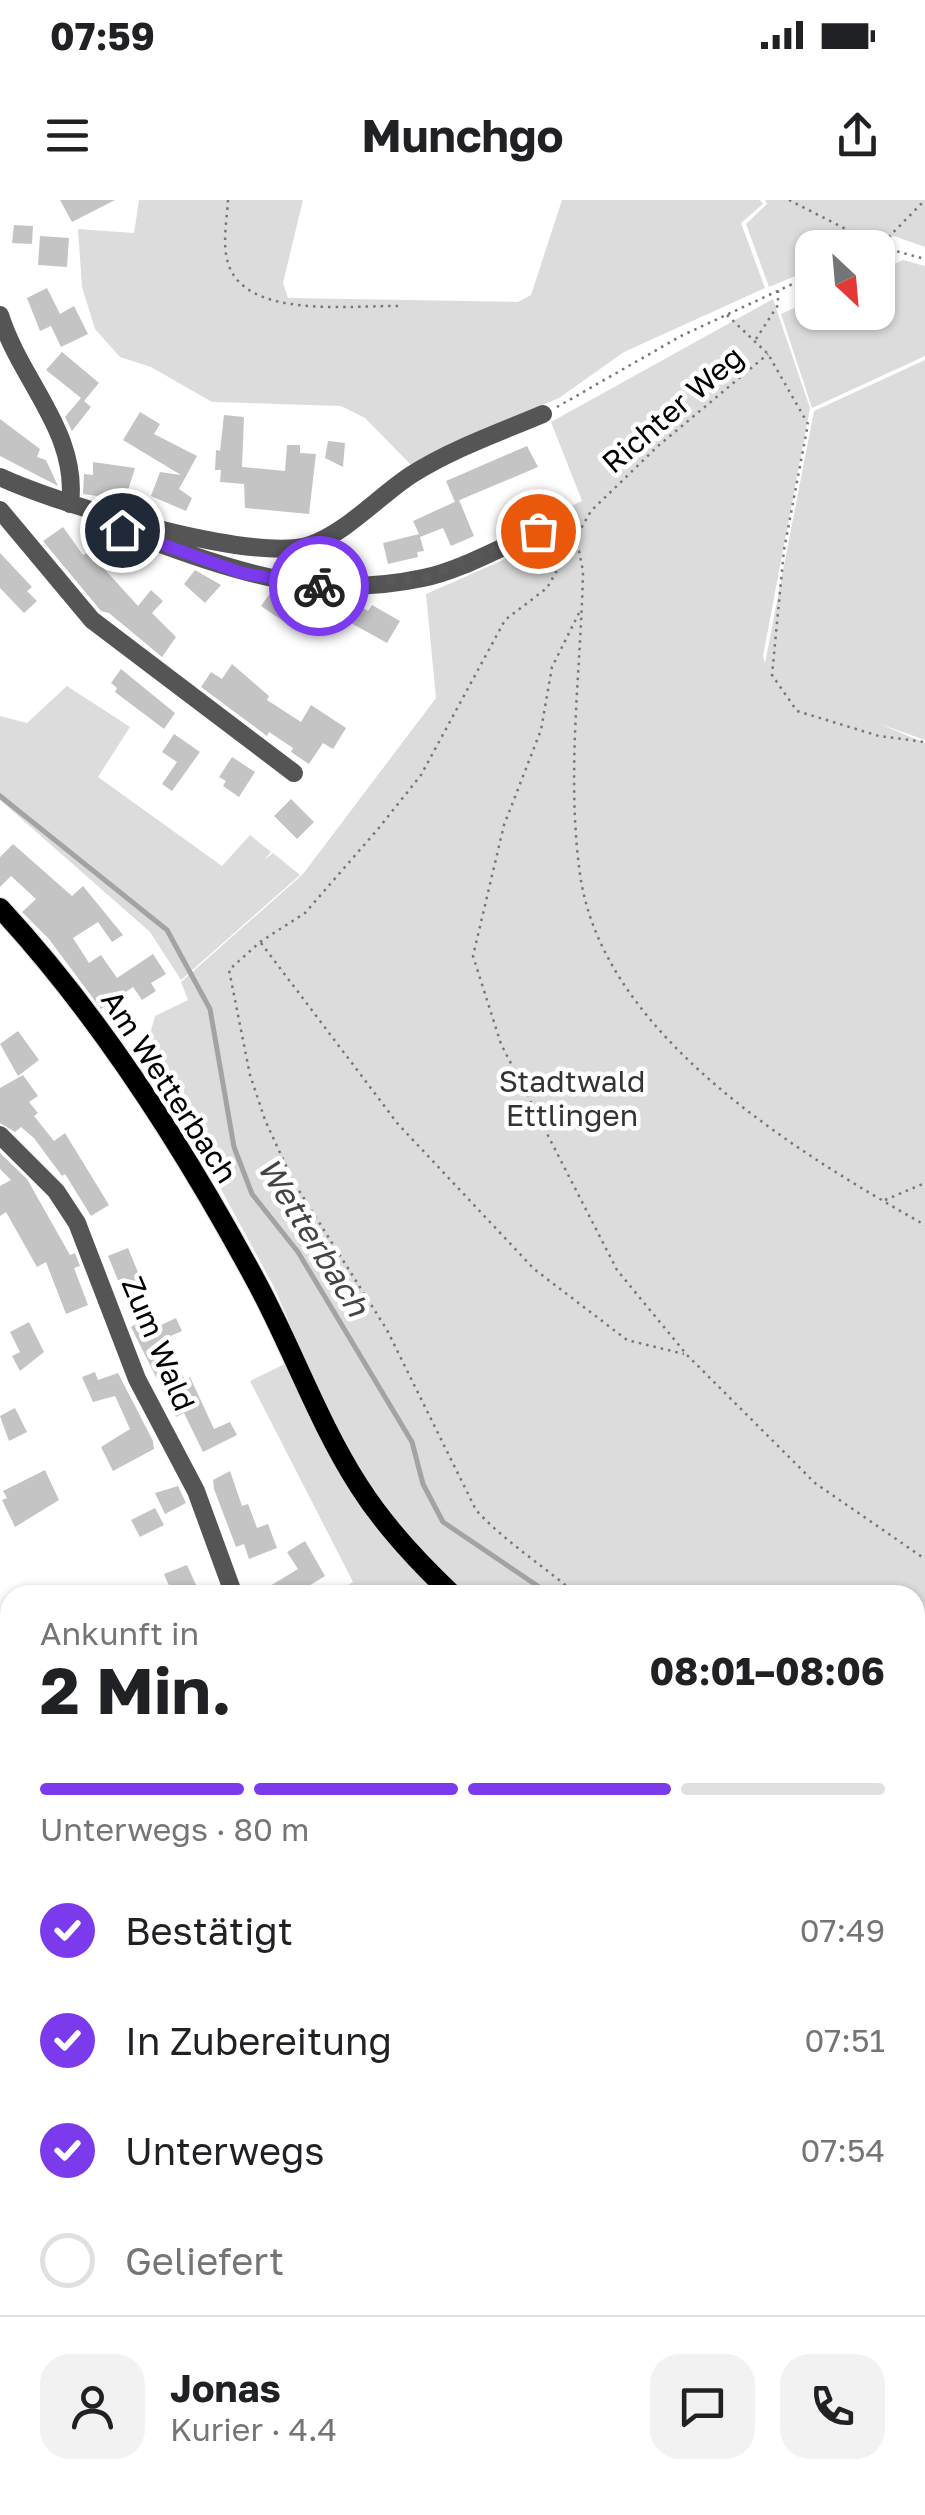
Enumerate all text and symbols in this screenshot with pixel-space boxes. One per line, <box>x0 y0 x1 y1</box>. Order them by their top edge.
text: 07:59 <box>50 13 155 58</box>
icon: menu <box>40 108 95 163</box>
text: Munchgo <box>362 108 563 162</box>
icon: share <box>830 108 885 163</box>
north arrow <box>795 230 895 330</box>
map controls <box>795 230 895 330</box>
street label: Richter Weg <box>594 338 750 480</box>
pin <box>80 488 165 573</box>
pin <box>496 489 581 574</box>
icon: home <box>95 503 150 558</box>
icon: bag <box>511 504 566 559</box>
courier <box>269 536 369 636</box>
icon: bike <box>292 559 347 614</box>
street label: Am Wetterbach <box>94 983 245 1189</box>
park label: Stadtwald Ettlingen <box>499 1063 645 1133</box>
water label: Wetterbach <box>250 1150 378 1324</box>
street label: Zum Wald <box>115 1271 203 1416</box>
text: Ankunft in <box>40 1614 199 1652</box>
text: 08:01–08:06 <box>649 1648 885 1693</box>
text: 2 Min. <box>40 1650 232 1728</box>
text: Unterwegs · 80 m <box>40 1810 309 1848</box>
icon: check <box>40 1903 95 1958</box>
text: Bestätigt <box>125 1908 293 1953</box>
text: 07:49 <box>800 1911 885 1949</box>
icon: check <box>40 2013 95 2068</box>
text: In Zubereitung <box>125 2018 392 2063</box>
text: 07:51 <box>805 2021 885 2059</box>
icon: check <box>40 2123 95 2178</box>
text: Unterwegs <box>125 2128 325 2173</box>
text: 07:54 <box>801 2131 885 2169</box>
text: Geliefert <box>125 2238 284 2283</box>
button: person <box>40 2354 145 2459</box>
button: chat <box>650 2354 755 2459</box>
button: phone <box>780 2354 885 2459</box>
text: Jonas <box>170 2365 281 2410</box>
text: Kurier · 4.4 <box>170 2410 337 2448</box>

